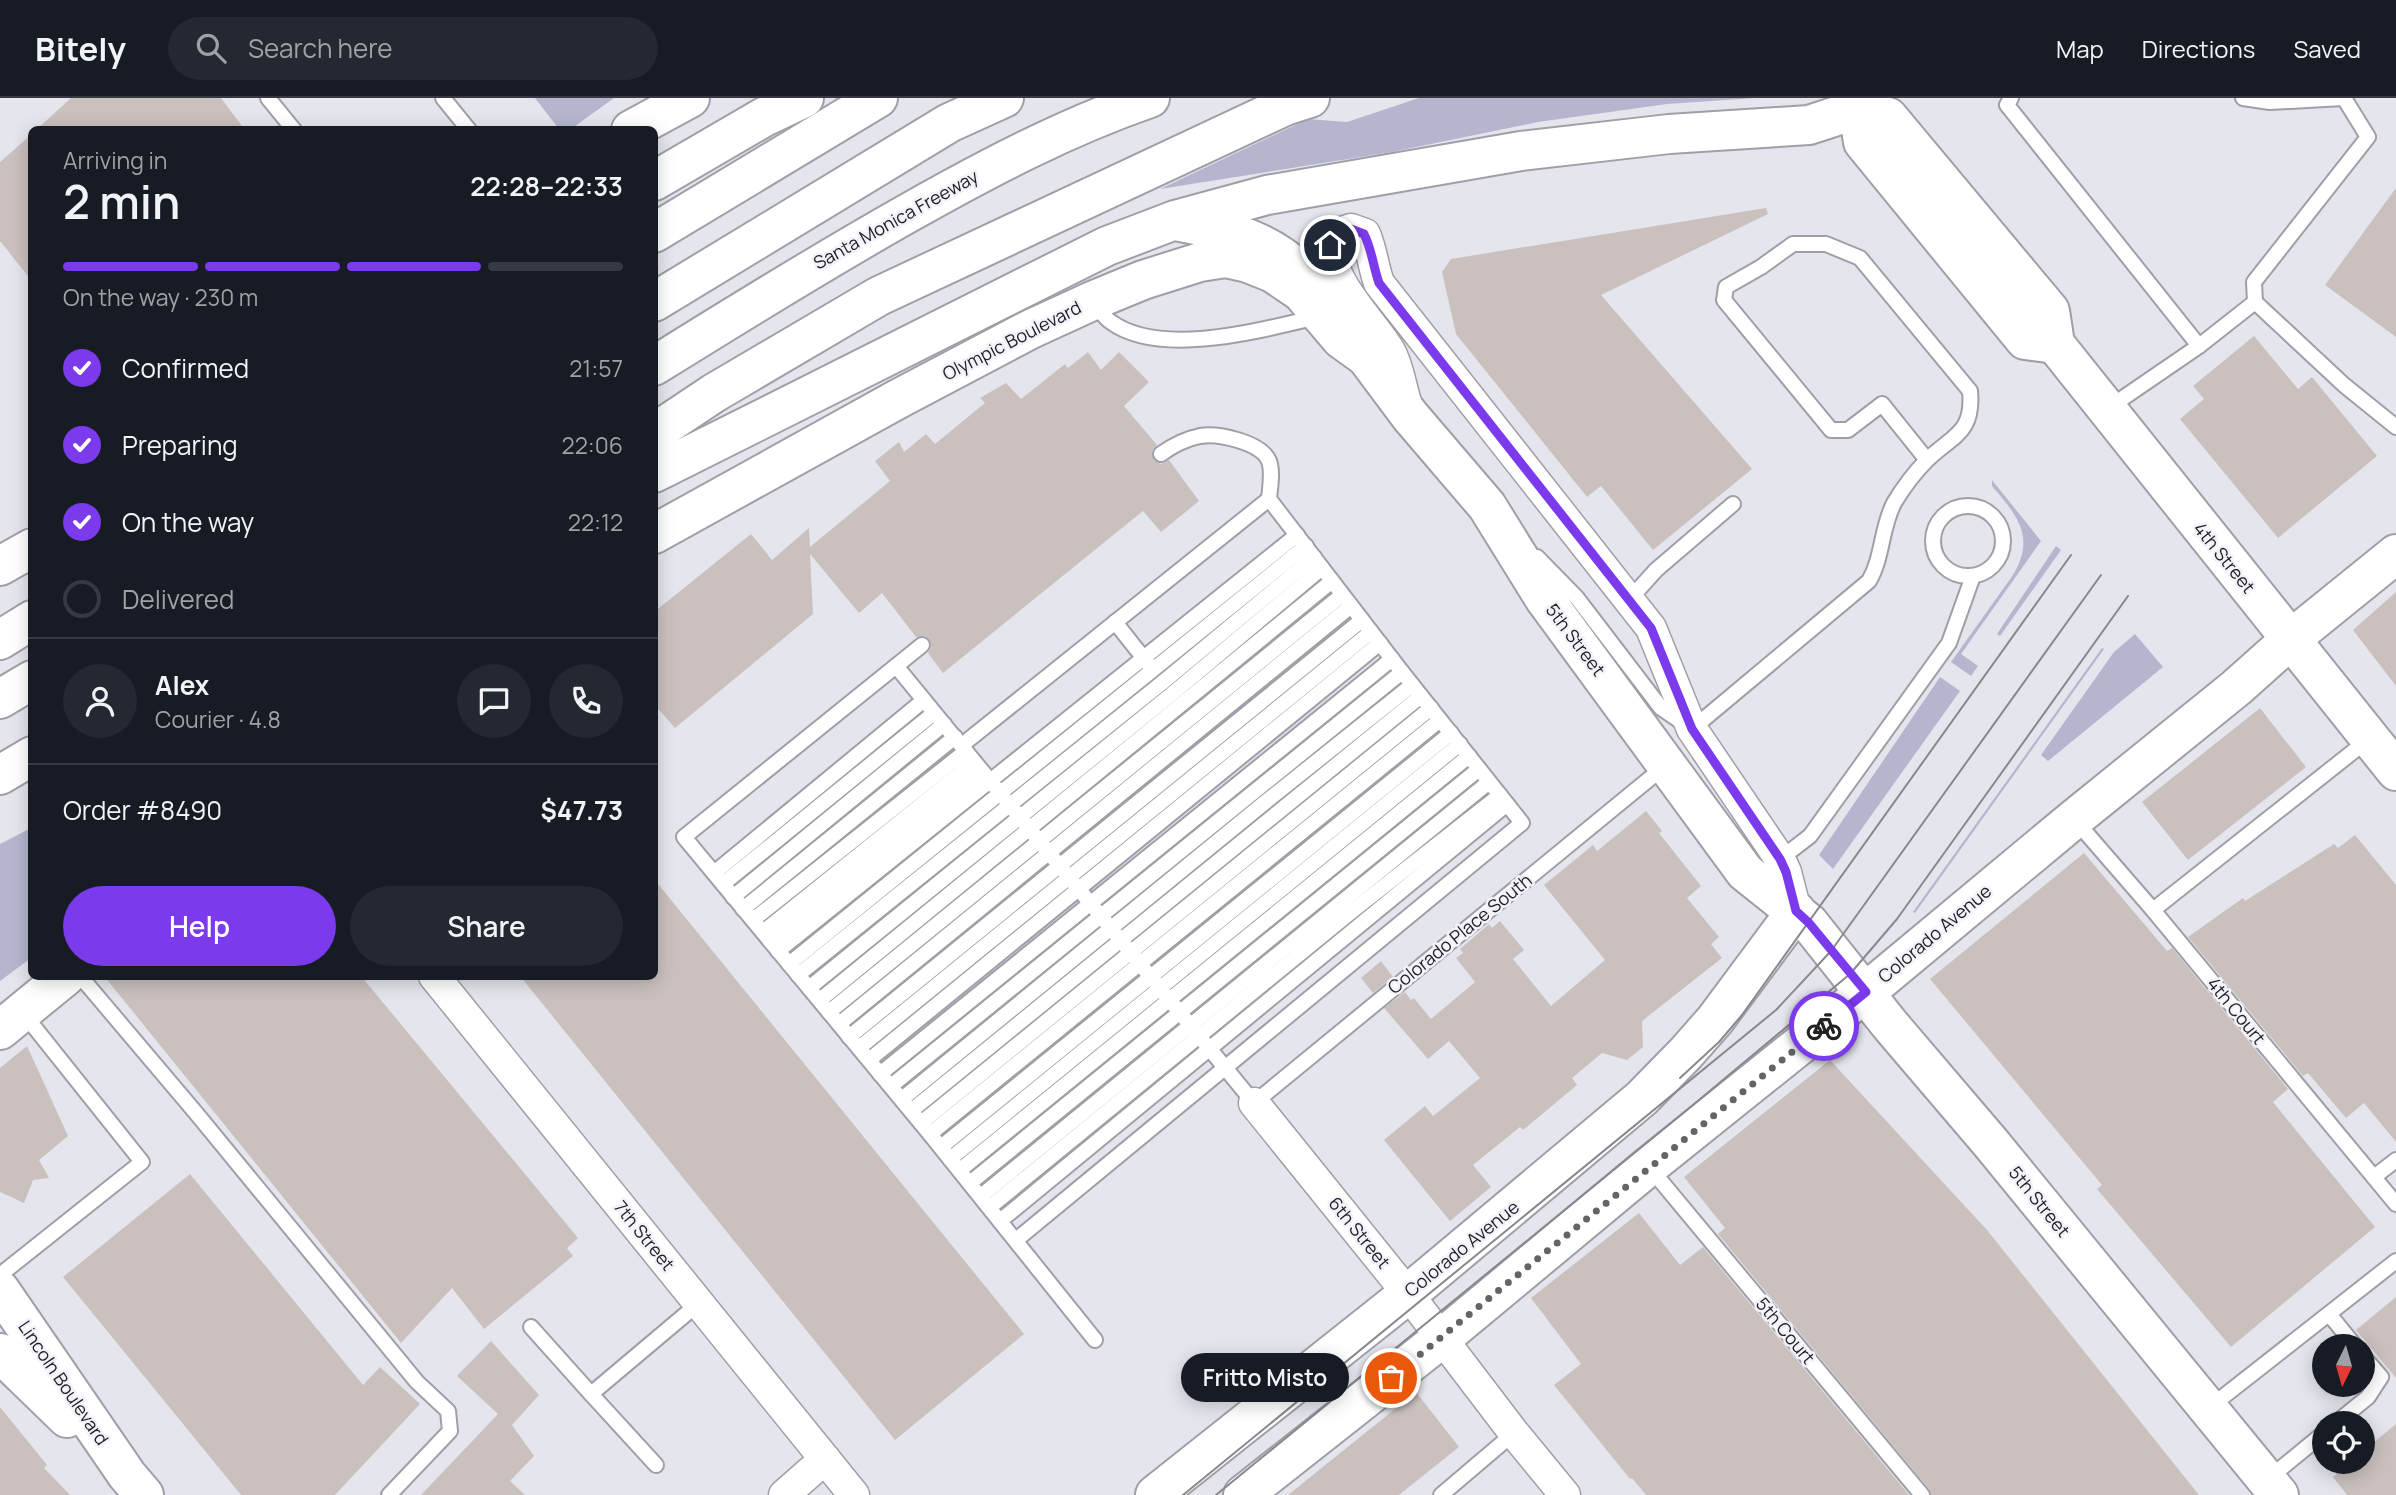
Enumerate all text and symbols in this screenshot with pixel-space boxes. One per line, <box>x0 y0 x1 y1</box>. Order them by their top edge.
search box <box>168 17 658 80</box>
text: Bitely <box>35 26 126 71</box>
icon: search <box>192 29 230 67</box>
text: Search here <box>248 30 393 66</box>
text: Map <box>2056 32 2104 65</box>
text: Directions <box>2142 32 2255 65</box>
text: Saved <box>2293 32 2361 65</box>
text: Arriving in <box>63 144 168 176</box>
street label: Santa Monica Freeway <box>809 164 983 274</box>
text: 22:28–22:33 <box>470 168 623 204</box>
text: 2 min <box>63 170 180 233</box>
pin <box>1300 215 1360 275</box>
icon: home <box>1311 226 1349 264</box>
text: On the way · 230 m <box>63 281 258 313</box>
street label: Olympic Boulevard <box>938 295 1085 385</box>
icon: check <box>63 349 101 387</box>
text: Confirmed <box>122 350 249 386</box>
text: 21:57 <box>569 352 623 384</box>
icon: check <box>63 426 101 464</box>
text: Preparing <box>122 427 238 463</box>
text: 22:06 <box>562 429 623 461</box>
icon: check <box>63 503 101 541</box>
text: On the way <box>122 504 254 540</box>
text: 22:12 <box>568 506 623 538</box>
street label: 4th Street <box>2189 517 2261 598</box>
text: Delivered <box>122 581 234 617</box>
street label: 5th Street <box>1541 598 1611 680</box>
button: person <box>63 664 137 738</box>
button: chat <box>457 664 531 738</box>
button: phone <box>549 664 623 738</box>
text: Alex <box>155 667 209 703</box>
text: Courier · 4.8 <box>155 703 281 735</box>
text: Order #8490 <box>63 792 222 828</box>
text: $47.73 <box>541 792 623 828</box>
street label: Colorado Place South <box>1382 868 1536 999</box>
street label: Colorado Avenue <box>1873 879 1996 988</box>
button: Help <box>63 886 336 966</box>
button: Share <box>350 886 623 966</box>
street label: 4th Court <box>2202 972 2271 1049</box>
courier <box>1789 991 1859 1061</box>
icon: bike <box>1805 1007 1843 1045</box>
street label: 5th Street <box>2004 1161 2076 1242</box>
street label: 6th Street <box>1324 1192 1396 1273</box>
street label: 7th Street <box>609 1195 680 1275</box>
street label: Colorado Avenue <box>1399 1195 1524 1302</box>
street label: 5th Court <box>1751 1292 1821 1369</box>
street label: Lincoln Boulevard <box>13 1316 114 1449</box>
north arrow <box>2312 1334 2375 1396</box>
map controls <box>2312 1334 2375 1474</box>
pin <box>1361 1348 1421 1408</box>
callout: Fritto Misto <box>1181 1354 1349 1402</box>
icon: bag <box>1372 1359 1410 1397</box>
text: Fritto Misto <box>1203 1361 1327 1393</box>
button: locate <box>2312 1411 2375 1474</box>

